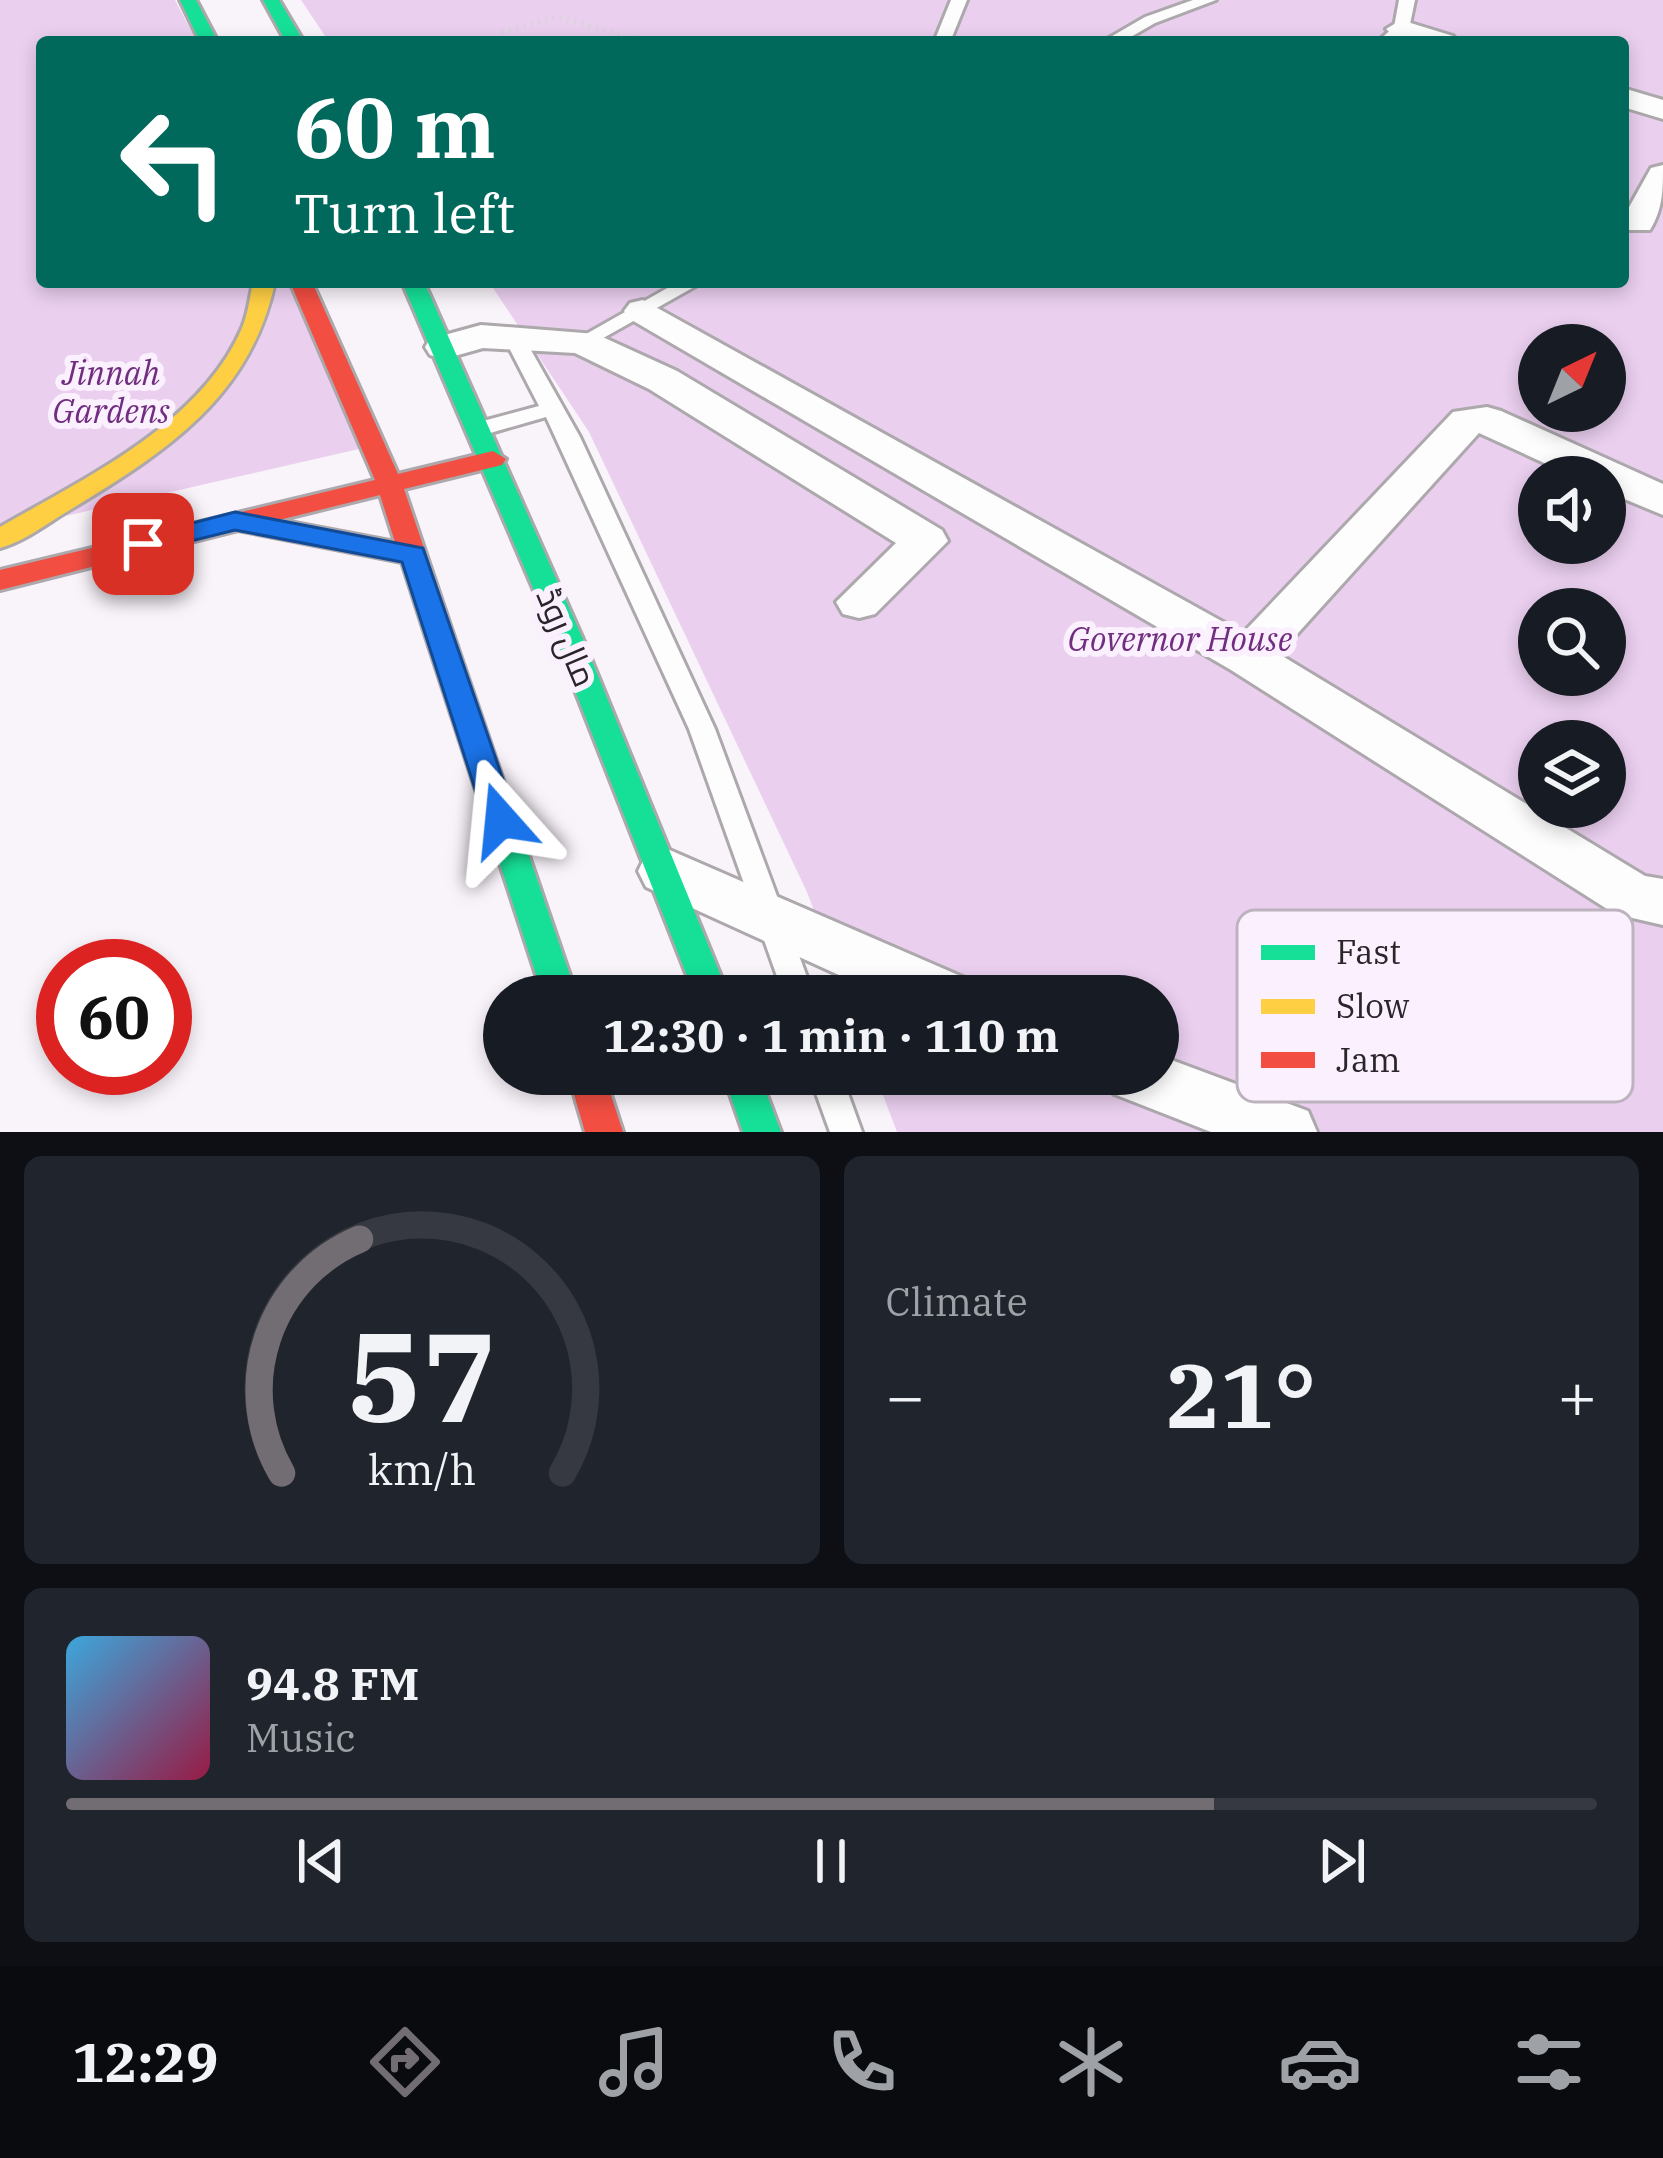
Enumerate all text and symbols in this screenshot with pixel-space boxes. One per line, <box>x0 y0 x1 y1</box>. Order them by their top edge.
text: 60 m <box>294 72 496 181</box>
icon: left <box>96 84 252 240</box>
text: Turn left <box>294 178 515 248</box>
north arrow <box>1518 324 1626 432</box>
map controls <box>1518 324 1626 828</box>
park label: Jinnah Gardens <box>52 351 171 432</box>
button: sound <box>1518 456 1626 564</box>
pin <box>92 493 194 595</box>
icon: arrive <box>110 511 176 577</box>
street label: مال روڈ <box>528 581 607 693</box>
button: search <box>1518 588 1626 696</box>
park label: Governor House <box>1068 617 1293 660</box>
button: layers <box>1518 720 1626 828</box>
position arrow <box>438 757 564 883</box>
legend <box>1237 910 1633 1102</box>
text: Fast <box>1336 930 1401 973</box>
speed limit sign: 60 <box>36 939 192 1095</box>
text: Slow <box>1336 984 1410 1027</box>
text: 12:30 · 1 min · 110 m <box>603 1006 1059 1064</box>
text: Jam <box>1336 1038 1400 1081</box>
text: Climate <box>886 1276 1028 1327</box>
text: 57 <box>347 1294 497 1456</box>
text: 21° <box>1166 1336 1316 1453</box>
text: − <box>886 1352 925 1438</box>
text: + <box>1557 1352 1597 1438</box>
text: km/h <box>368 1441 476 1497</box>
text: 94.8 FM <box>246 1654 419 1712</box>
text: Music <box>246 1712 356 1763</box>
icon: previous <box>288 1828 354 1894</box>
icon: pause <box>798 1828 864 1894</box>
icon: next <box>1309 1828 1375 1894</box>
icon: directions <box>363 2020 447 2104</box>
icon: music <box>592 2020 676 2104</box>
icon: phone <box>820 2020 904 2104</box>
icon: climate <box>1049 2020 1133 2104</box>
icon: car <box>1278 2020 1362 2104</box>
icon: filters <box>1507 2020 1591 2104</box>
text: 12:29 <box>72 2027 218 2097</box>

